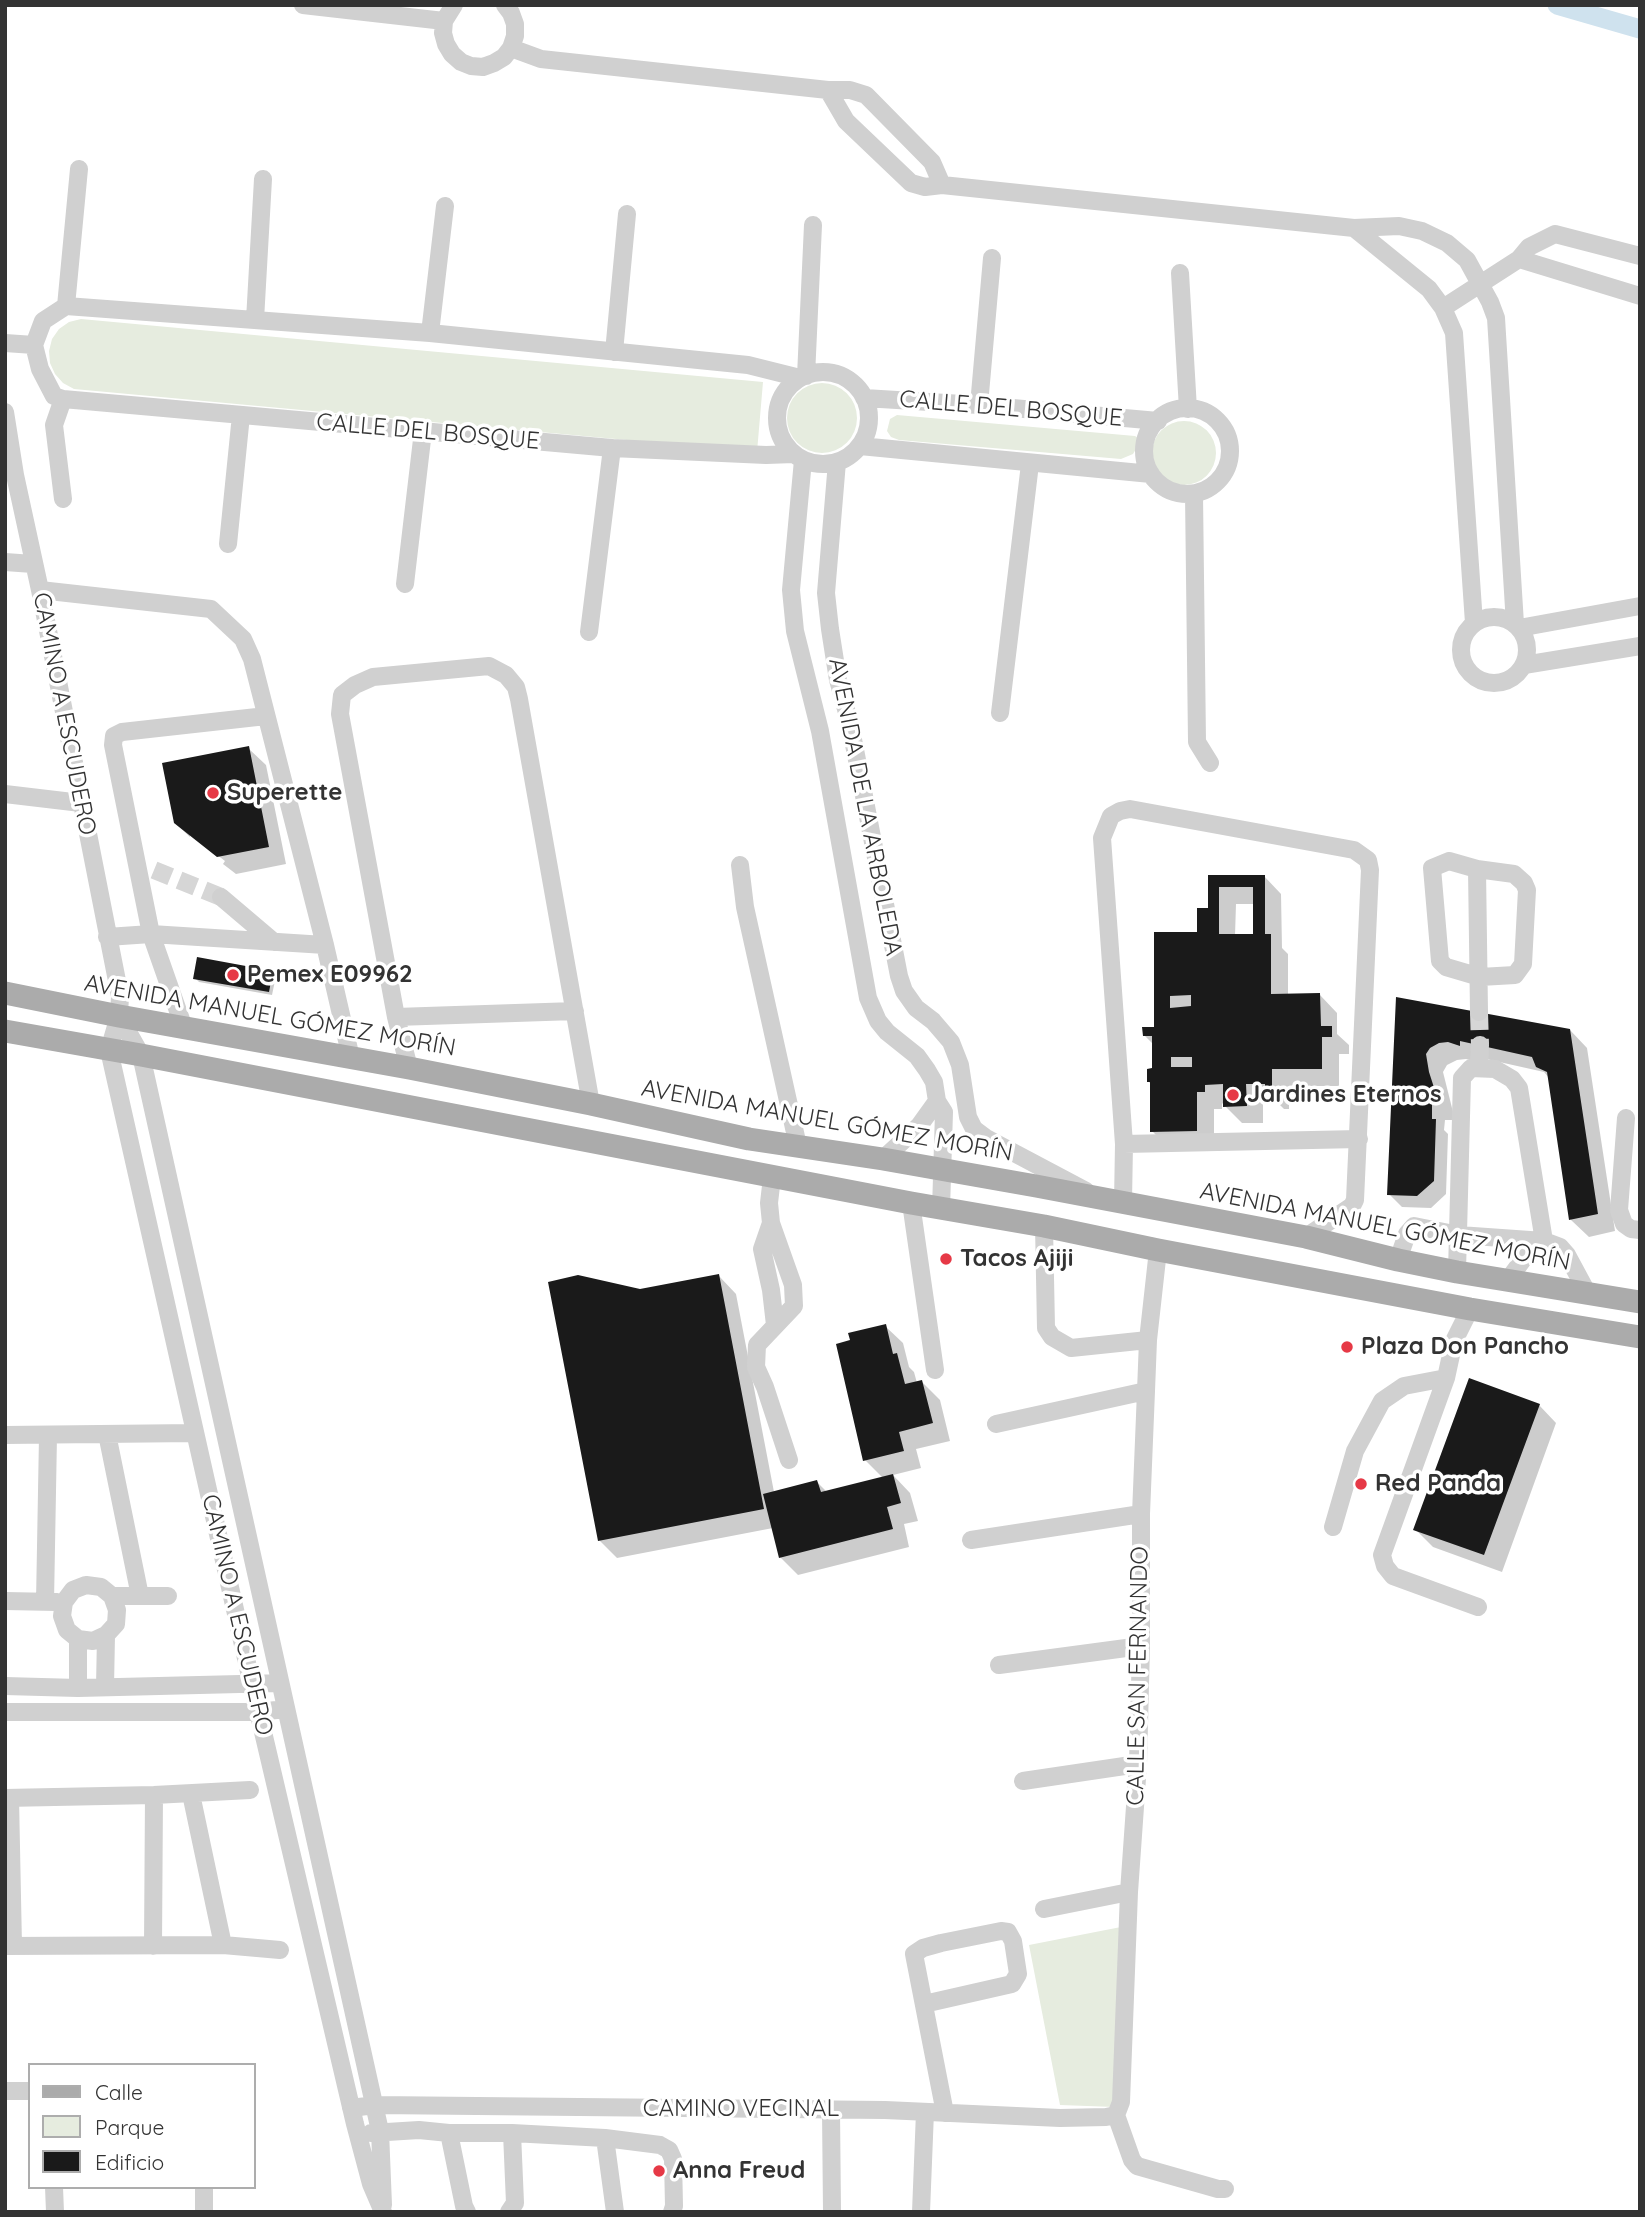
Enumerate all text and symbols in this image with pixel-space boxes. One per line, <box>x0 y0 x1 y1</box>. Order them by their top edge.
street label: CALLE DEL BOSQUE <box>898 385 1124 433</box>
street label: CALLE DEL BOSQUE <box>315 408 541 456</box>
street label: CAMINO A ESCUDERO <box>26 590 102 838</box>
street label: AVENIDA DE LA ARBOLEDA <box>822 656 908 958</box>
place label: Superette <box>227 779 342 807</box>
marker: Superette <box>205 785 221 801</box>
place label: Pemex E09962 <box>247 961 413 989</box>
marker: Pemex E09962 <box>225 967 241 983</box>
street label: AVENIDA MANUEL GÓMEZ MORÍN <box>82 969 458 1063</box>
street label: AVENIDA MANUEL GÓMEZ MORÍN <box>639 1074 1015 1168</box>
place label: Jardines Eternos <box>1247 1081 1442 1109</box>
marker: Jardines Eternos <box>1225 1087 1241 1103</box>
street label: AVENIDA MANUEL GÓMEZ MORÍN <box>1197 1177 1573 1277</box>
place label: Tacos Ajiji <box>960 1245 1073 1273</box>
marker: Tacos Ajiji <box>938 1251 954 1267</box>
place label: Plaza Don Pancho <box>1361 1333 1569 1361</box>
marker: Plaza Don Pancho <box>1339 1339 1355 1355</box>
place label: Red Panda <box>1375 1470 1501 1498</box>
marker: Red Panda <box>1353 1476 1369 1492</box>
street label: CAMINO A ESCUDERO <box>195 1492 279 1738</box>
street label: CALLE SAN FERNANDO <box>1121 1546 1155 1806</box>
legend <box>28 2063 256 2189</box>
text: Calle <box>95 2079 143 2105</box>
street label: CAMINO VECINAL <box>643 2095 839 2123</box>
text: Parque <box>95 2114 164 2140</box>
text: Edificio <box>95 2149 164 2175</box>
place label: Anna Freud <box>673 2157 805 2185</box>
marker: Anna Freud <box>651 2163 667 2179</box>

